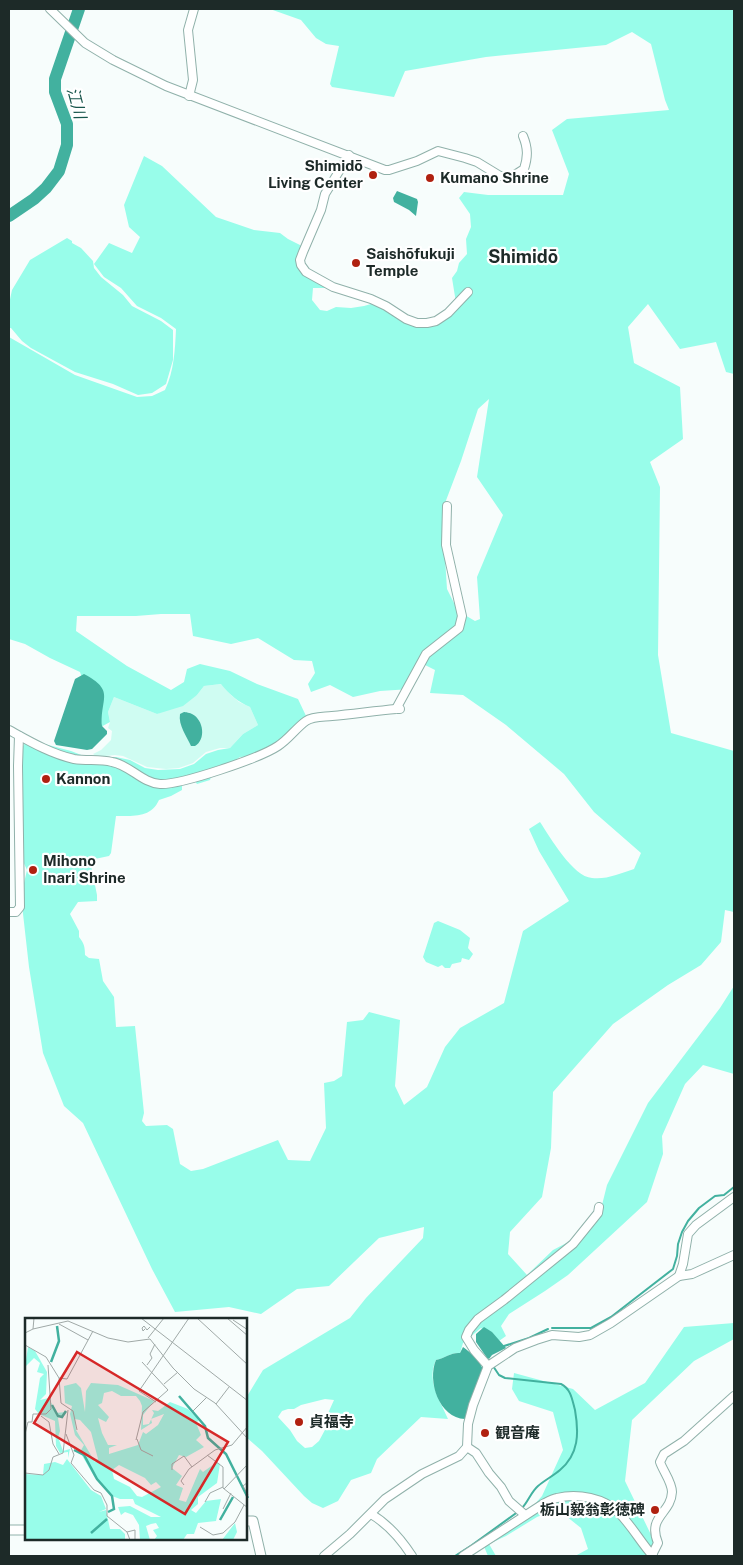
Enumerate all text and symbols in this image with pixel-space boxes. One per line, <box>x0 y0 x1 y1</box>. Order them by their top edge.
water label: 江川 <box>63 85 90 123</box>
place label: Shimidō Living Center <box>268 157 363 191</box>
marker: Shimidō Living Center <box>367 169 379 181</box>
place label: Kumano Shrine <box>440 169 549 186</box>
marker: Kumano Shrine <box>424 172 436 184</box>
place label: Saishōfukuji Temple <box>366 245 455 279</box>
district label: Shimidō <box>488 246 558 267</box>
marker: Saishōfukuji Temple <box>350 257 362 269</box>
place label: Kannon <box>56 770 110 787</box>
marker: Kannon <box>40 773 52 785</box>
place label: Mihono Inari Shrine <box>43 852 126 886</box>
marker: Mihono Inari Shrine <box>27 864 39 876</box>
inset map <box>25 1318 248 1540</box>
place label: 貞福寺 <box>309 1413 354 1430</box>
marker: 貞福寺 <box>293 1416 305 1428</box>
place label: 観音庵 <box>495 1424 540 1441</box>
marker: 観音庵 <box>479 1427 491 1439</box>
place label: 栃山毅翁彰徳碑 <box>540 1501 645 1518</box>
marker: 栃山毅翁彰徳碑 <box>649 1504 661 1516</box>

